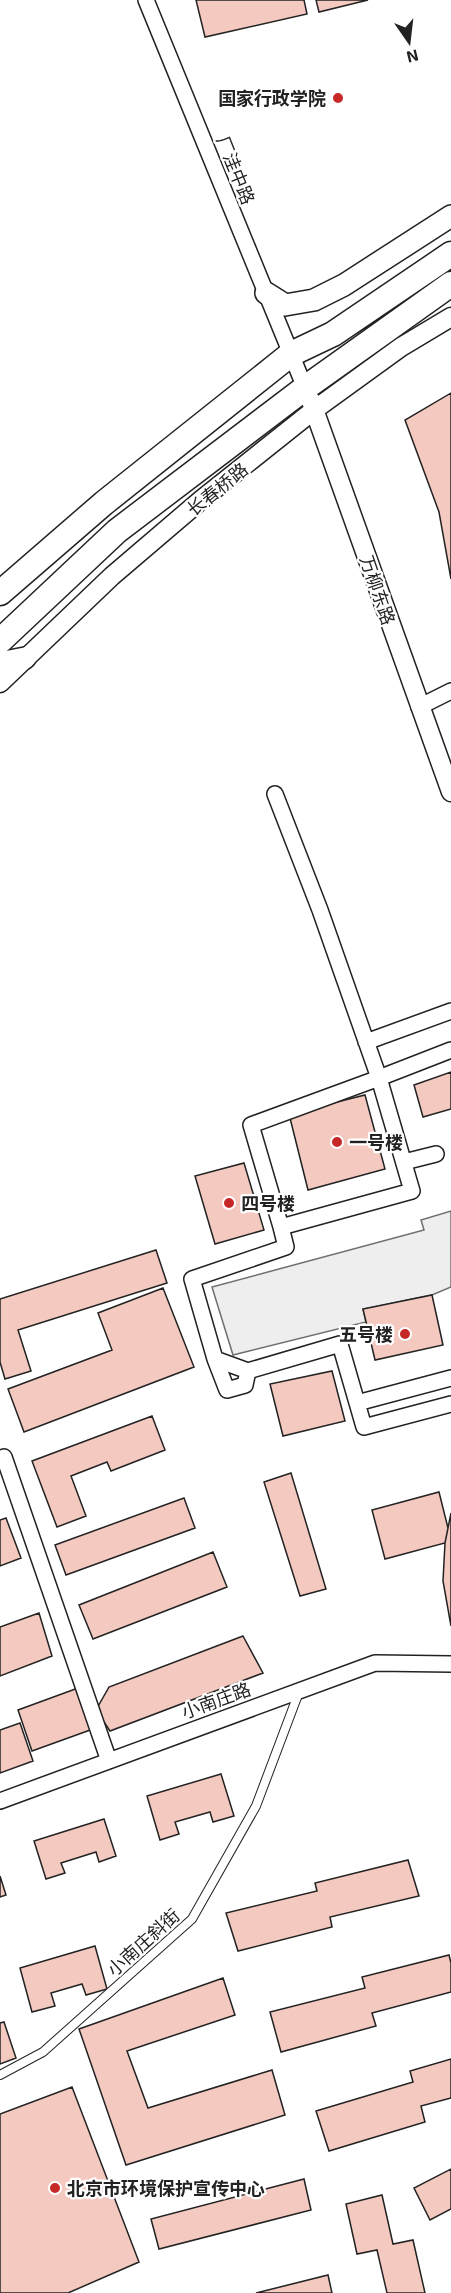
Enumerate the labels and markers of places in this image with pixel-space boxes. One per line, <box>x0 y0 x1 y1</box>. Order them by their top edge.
place label: 国家行政学院 <box>218 87 326 109</box>
marker: 国家行政学院 <box>331 91 345 105</box>
place label: 一号楼 <box>349 1131 403 1153</box>
marker: 一号楼 <box>330 1135 344 1149</box>
place label: 四号楼 <box>241 1192 295 1214</box>
marker: 四号楼 <box>222 1196 236 1210</box>
place label: 五号楼 <box>339 1323 393 1345</box>
marker: 五号楼 <box>398 1327 412 1341</box>
place label: 北京市环境保护宣传中心 <box>67 2177 265 2199</box>
marker: 北京市环境保护宣传中心 <box>48 2181 62 2195</box>

